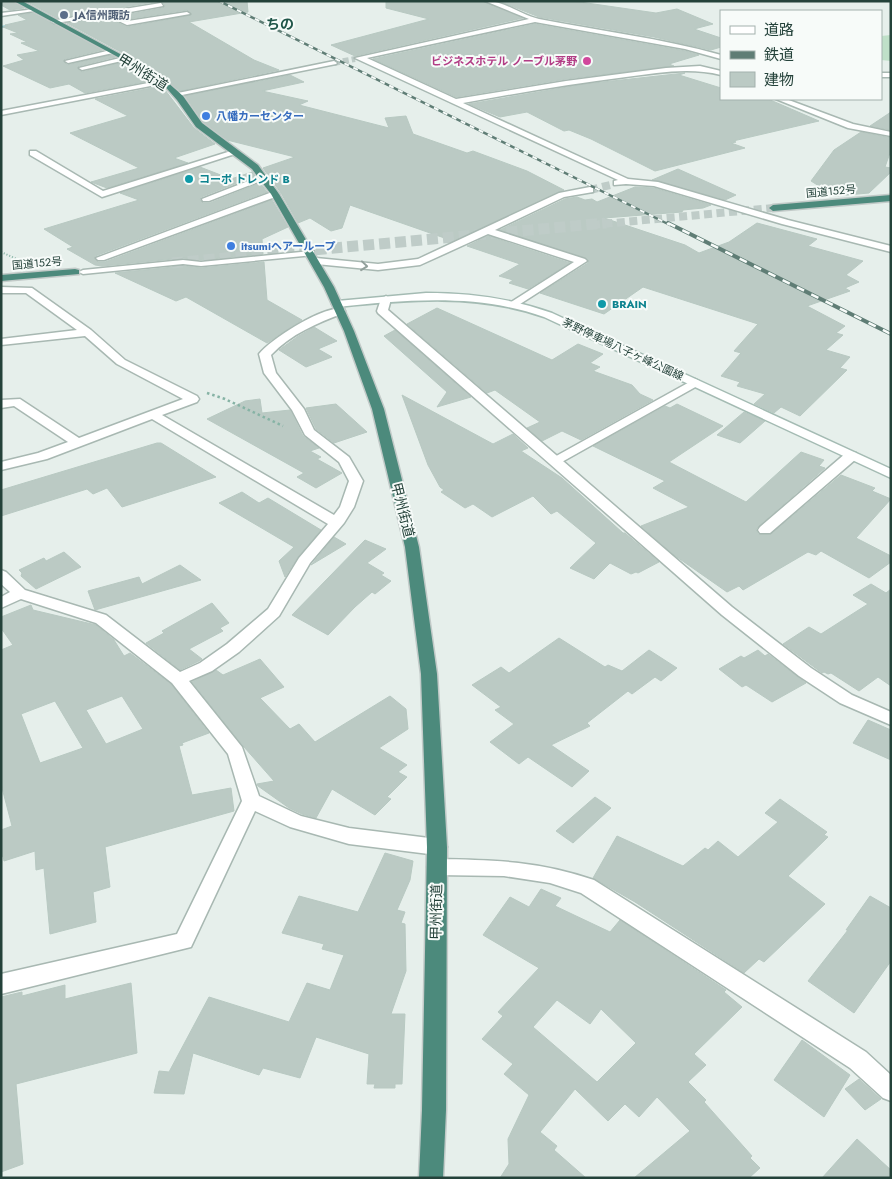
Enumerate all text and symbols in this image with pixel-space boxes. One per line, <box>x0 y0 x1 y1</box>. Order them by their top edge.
place label: JA信州諏訪 <box>72 7 130 23</box>
marker: JA信州諏訪 <box>58 9 70 21</box>
legend <box>720 10 882 100</box>
district label: ちの <box>266 14 294 34</box>
text: 道路 <box>764 19 794 41</box>
text: 鉄道 <box>764 44 794 66</box>
street label: 甲州街道 <box>114 49 172 95</box>
place label: ビジネスホテル ノーブル茅野 <box>431 53 578 69</box>
marker: ビジネスホテル ノーブル茅野 <box>581 55 593 67</box>
text: 建物 <box>764 69 794 91</box>
place label: 八幡カーセンター <box>216 108 304 124</box>
marker: 八幡カーセンター <box>200 110 212 122</box>
place label: コーポ トレンド B <box>199 171 290 187</box>
marker: コーポ トレンド B <box>183 173 195 185</box>
street label: 国道152号 <box>805 181 857 201</box>
place label: itsumiヘアーループ <box>241 238 336 254</box>
marker: itsumiヘアーループ <box>225 240 237 252</box>
street label: 国道152号 <box>11 253 63 273</box>
one-way arrow <box>360 260 368 271</box>
place label: BRAIN <box>612 296 647 312</box>
marker: BRAIN <box>596 298 608 310</box>
street label: 茅野停車場八子ヶ峰公園線 <box>560 314 686 384</box>
street label: 甲州街道 <box>387 480 419 540</box>
street label: 甲州街道 <box>426 884 446 940</box>

